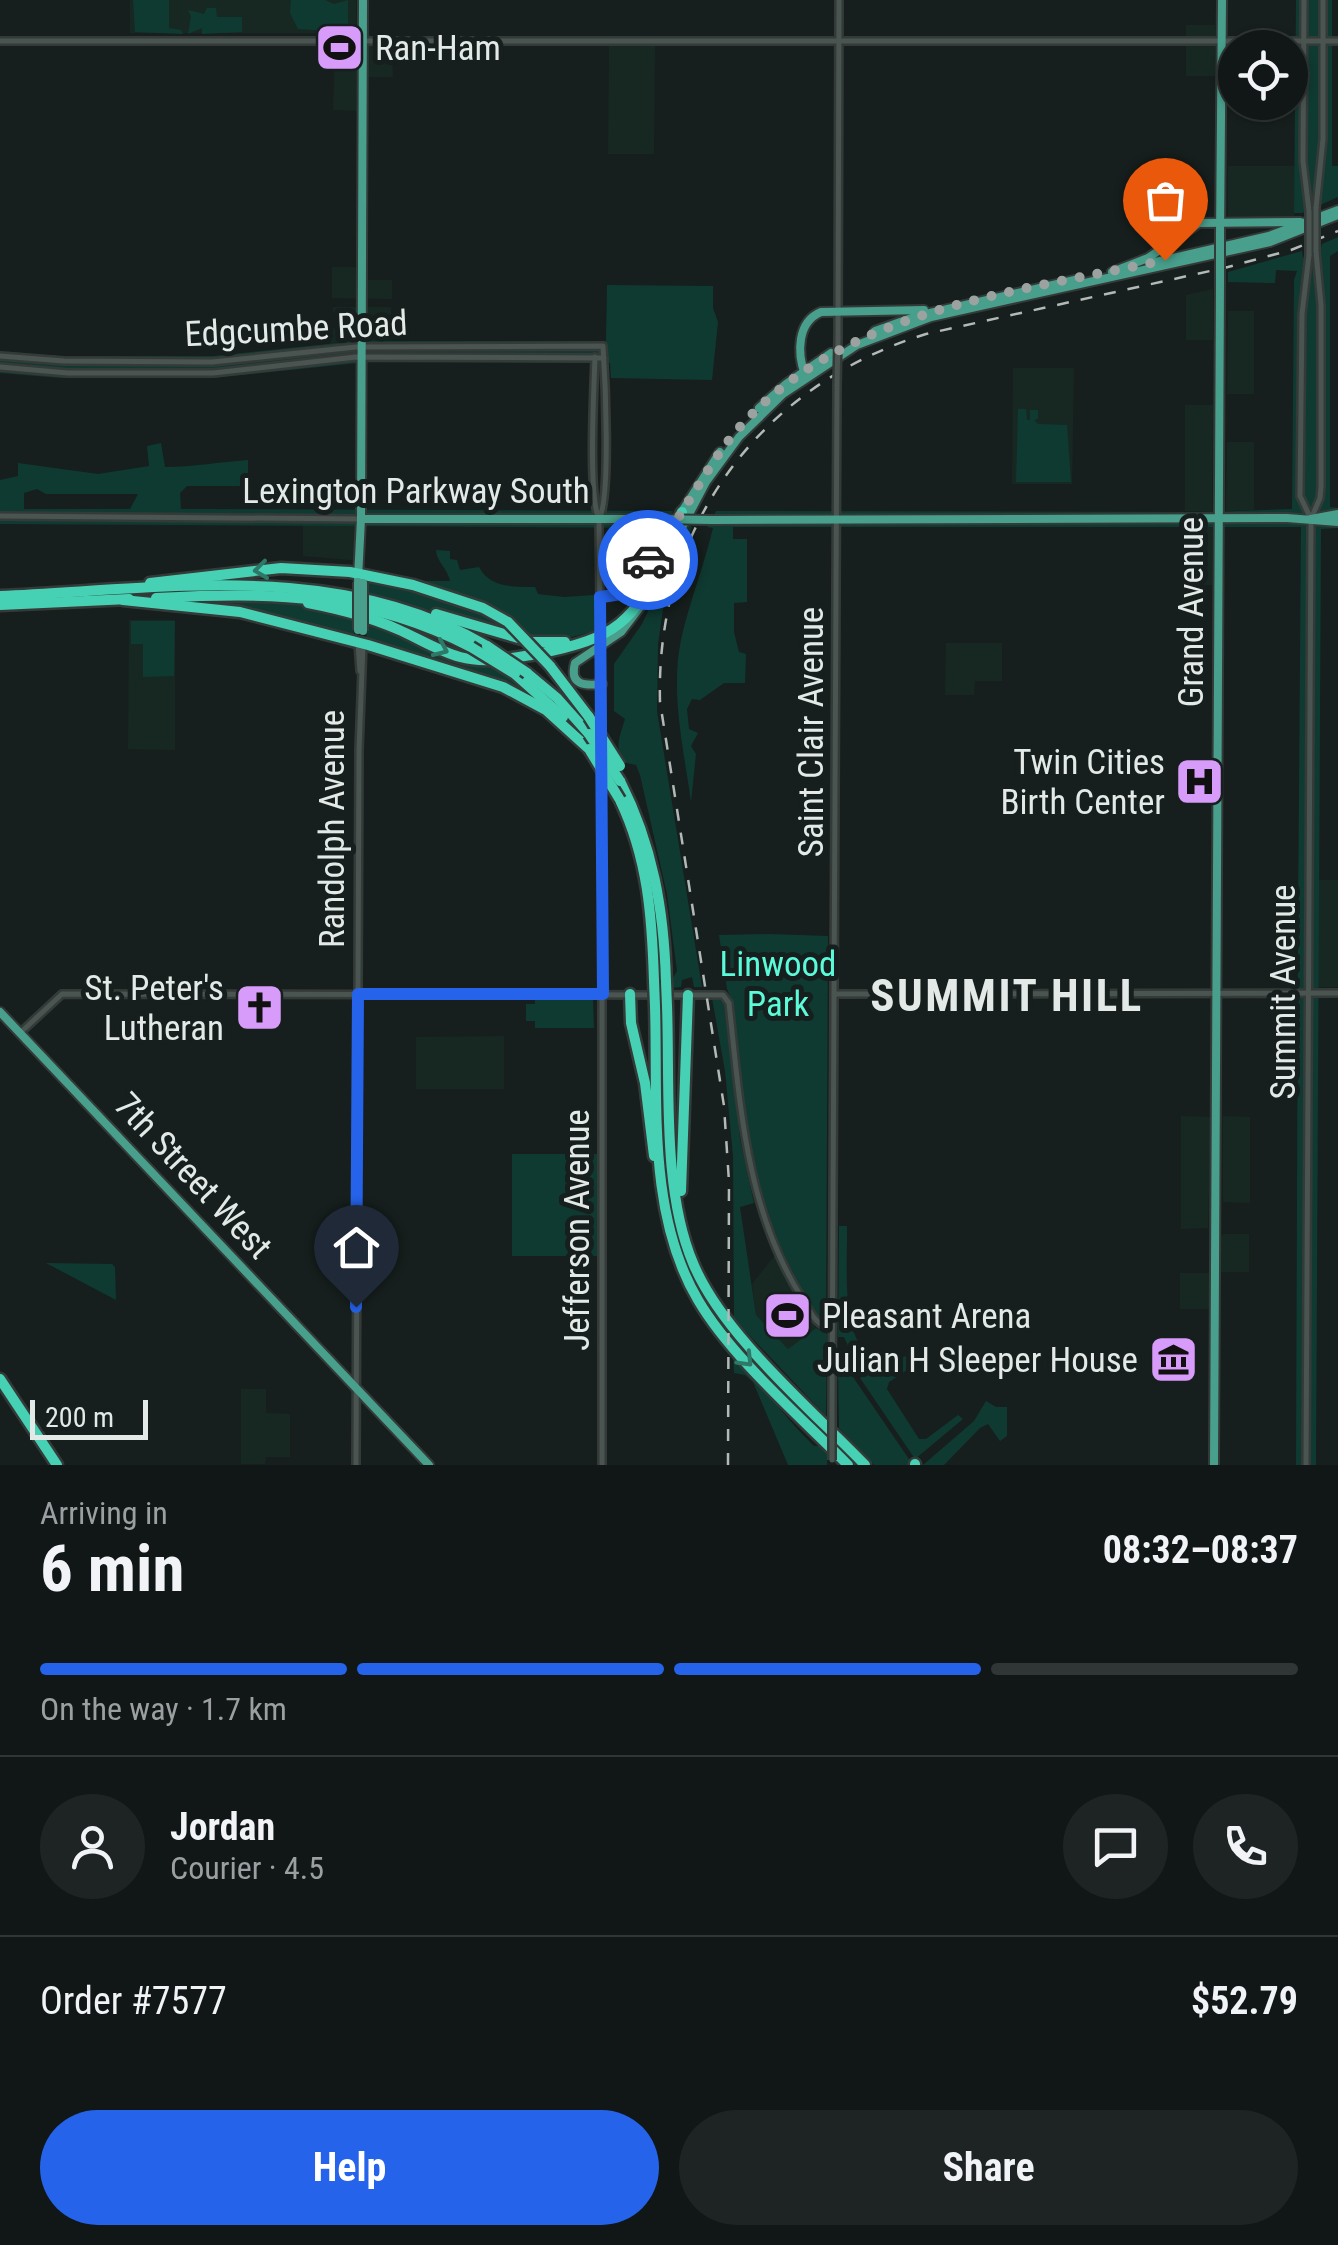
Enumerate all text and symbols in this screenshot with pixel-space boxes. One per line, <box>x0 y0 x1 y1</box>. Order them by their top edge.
sports icon: Ran-Ham <box>314 22 366 74</box>
place label: Ran-Ham <box>375 28 501 69</box>
map controls <box>1218 30 1308 120</box>
button: locate <box>1218 30 1308 120</box>
pin <box>1123 158 1208 261</box>
icon: bag <box>1138 173 1193 228</box>
street label: Edgcumbe Road <box>184 303 408 355</box>
street label: Lexington Parkway South <box>242 471 590 512</box>
courier <box>598 510 698 610</box>
street label: Grand Avenue <box>1171 517 1212 707</box>
icon: car <box>621 533 676 588</box>
one-way arrow <box>253 559 269 580</box>
street label: Saint Clair Avenue <box>791 607 832 857</box>
one-way arrow <box>431 637 449 657</box>
street label: Randolph Avenue <box>312 710 353 948</box>
place label: Twin Cities Birth Center <box>1000 742 1165 823</box>
hospital icon: Twin Cities Birth Center <box>1174 756 1226 808</box>
street label: Summit Avenue <box>1263 885 1304 1099</box>
park label: Linwood Park <box>720 944 836 1025</box>
place label: St. Peter's Lutheran <box>84 968 224 1049</box>
district label: SUMMIT HILL <box>870 969 1144 1022</box>
church icon: St. Peter's Lutheran <box>233 982 285 1034</box>
street label: 7th Street West <box>106 1085 280 1267</box>
street label: Jefferson Avenue <box>557 1109 598 1351</box>
pin <box>314 1205 399 1308</box>
icon: home <box>329 1220 384 1275</box>
sports icon: Pleasant Arena <box>761 1290 813 1342</box>
place label: Pleasant Arena <box>822 1296 1031 1337</box>
museum icon: Julian H Sleeper House <box>1147 1334 1199 1386</box>
place label: Julian H Sleeper House <box>817 1340 1138 1381</box>
one-way arrow <box>734 1348 752 1366</box>
scale bar <box>30 1395 148 1440</box>
text: 200 m <box>45 1401 114 1434</box>
text: Arriving in <box>40 1494 168 1532</box>
text: 08:32–08:37 <box>1103 1528 1298 1572</box>
text: 6 min <box>40 1531 184 1607</box>
text: On the way · 1.7 km <box>40 1690 287 1728</box>
button: person <box>40 1794 145 1899</box>
button: chat <box>1063 1794 1168 1899</box>
button: phone <box>1193 1794 1298 1899</box>
text: Jordan <box>170 1805 275 1849</box>
text: Courier · 4.5 <box>170 1849 324 1887</box>
text: Order #7577 <box>40 1979 227 2023</box>
text: $52.79 <box>1191 1979 1298 2023</box>
button: Help <box>40 2110 659 2225</box>
button: Share <box>679 2110 1298 2225</box>

